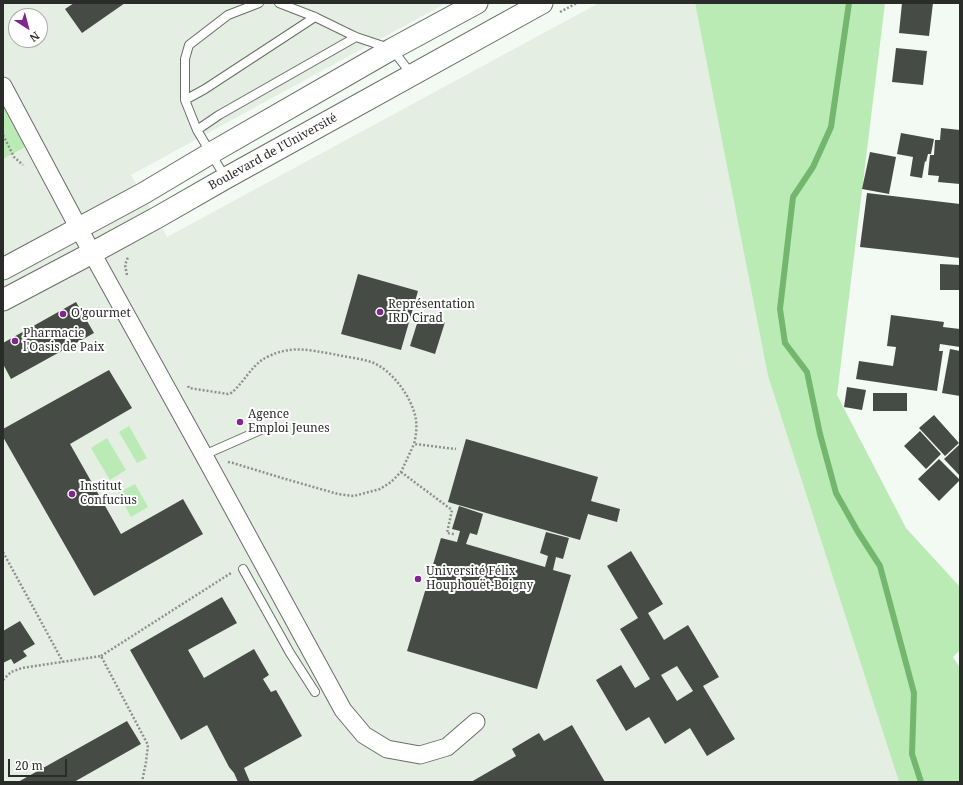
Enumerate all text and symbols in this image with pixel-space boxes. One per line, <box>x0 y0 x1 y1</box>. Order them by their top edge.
north arrow <box>8 8 48 48</box>
text: N <box>27 29 43 46</box>
street label: Boulevard de l'Université <box>206 111 340 193</box>
place label: Représentation IRD Cirad <box>388 298 475 326</box>
place label: O'gourmet <box>71 307 131 321</box>
marker: Représentation IRD Cirad <box>375 307 385 317</box>
marker: O'gourmet <box>58 309 68 319</box>
place label: Pharmacie l'Oasis de Paix <box>23 327 104 355</box>
marker: Pharmacie l'Oasis de Paix <box>10 336 20 346</box>
place label: Agence Emploi Jeunes <box>248 408 330 436</box>
marker: Agence Emploi Jeunes <box>235 417 245 427</box>
place label: Institut Confucius <box>80 480 137 508</box>
marker: Institut Confucius <box>67 489 77 499</box>
place label: Université Félix Houphouët-Boigny <box>426 565 533 593</box>
marker: Université Félix Houphouët-Boigny <box>413 574 423 584</box>
scale bar <box>10 751 69 777</box>
text: 20 m <box>15 757 43 774</box>

